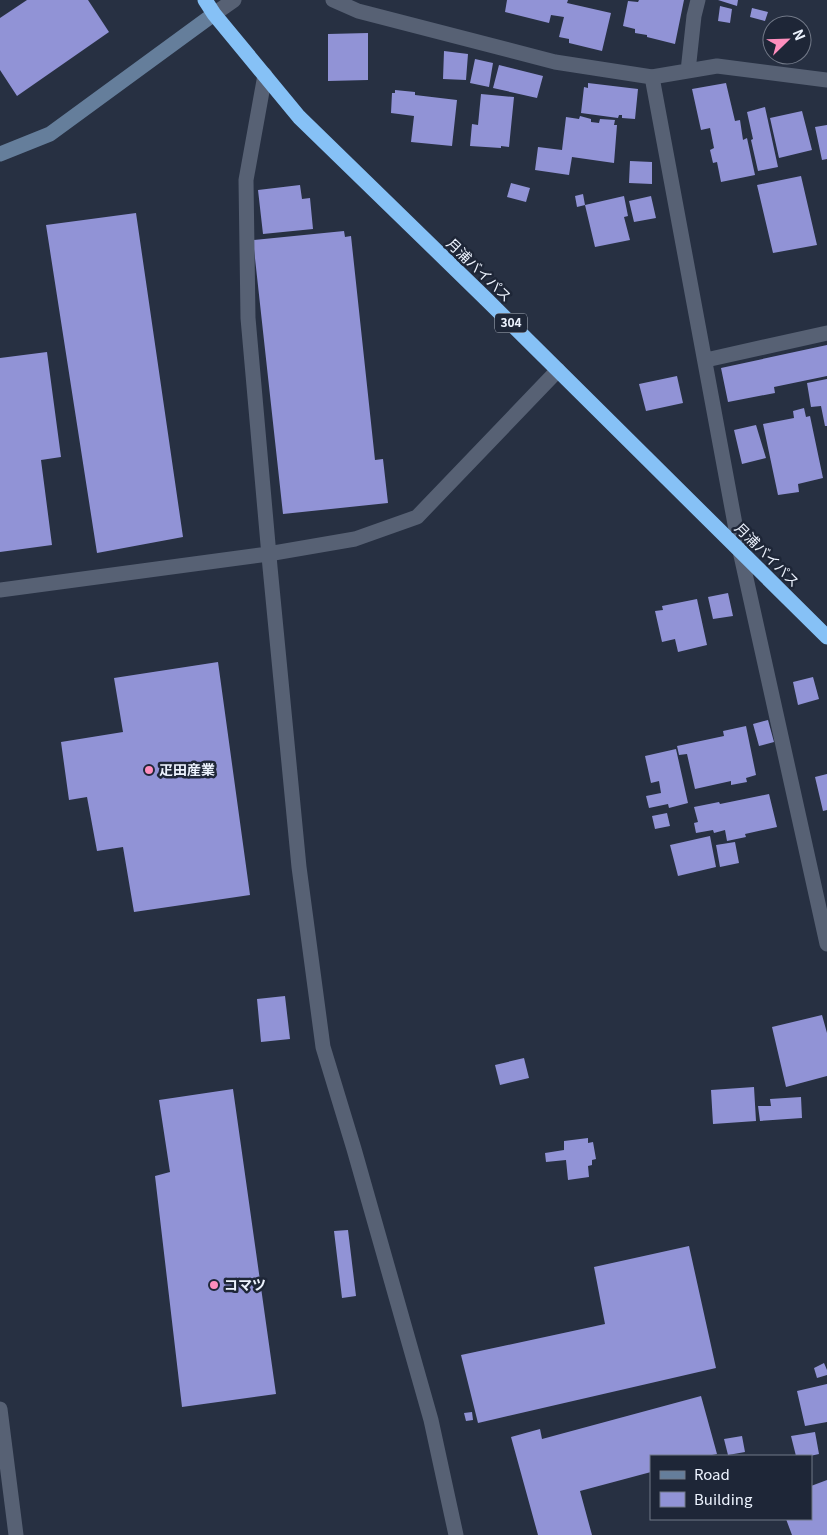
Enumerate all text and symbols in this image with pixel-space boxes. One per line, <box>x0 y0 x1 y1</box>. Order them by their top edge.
north arrow <box>762 15 812 65</box>
text: N <box>789 26 811 43</box>
street label: 月浦バイパス <box>443 233 517 306</box>
road number: 304 <box>495 314 527 332</box>
street label: 月浦バイパス <box>731 518 804 591</box>
place label: 疋田産業 <box>159 759 215 779</box>
marker: 疋田産業 <box>143 764 155 776</box>
place label: コマツ <box>224 1274 266 1294</box>
marker: コマツ <box>208 1279 220 1291</box>
legend <box>650 1455 812 1520</box>
text: Road <box>694 1463 730 1484</box>
text: Building <box>694 1488 753 1509</box>

